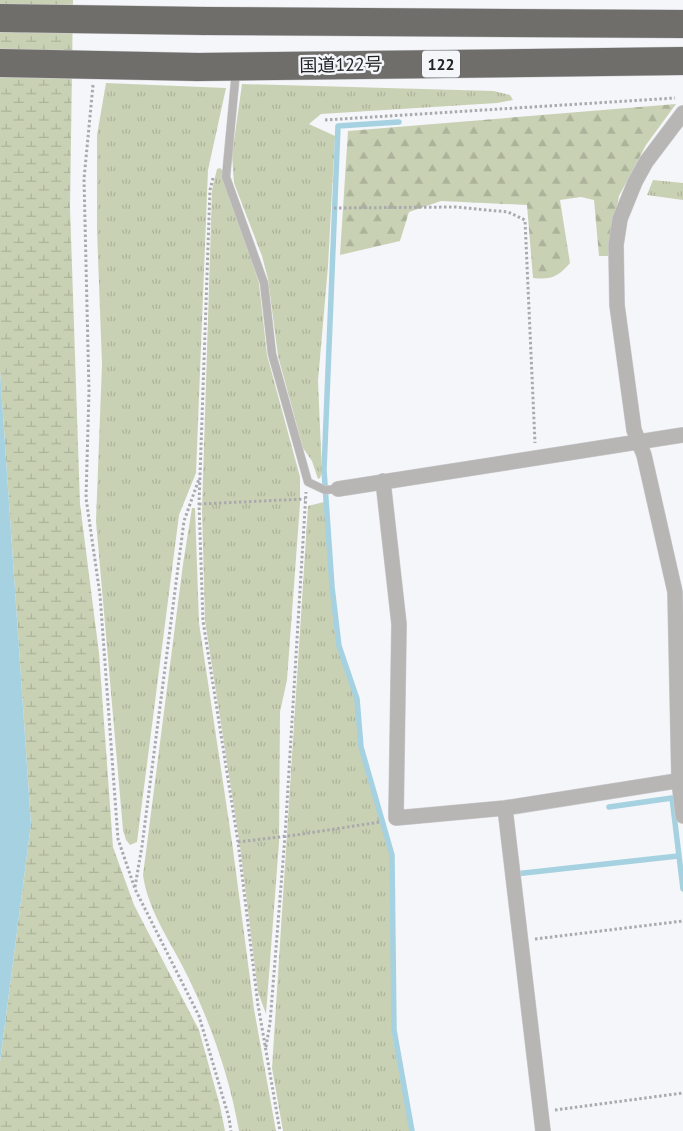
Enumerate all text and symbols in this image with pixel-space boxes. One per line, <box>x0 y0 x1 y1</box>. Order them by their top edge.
road number: 122 <box>422 51 460 78</box>
street label: 国道122号 <box>299 52 383 77</box>

